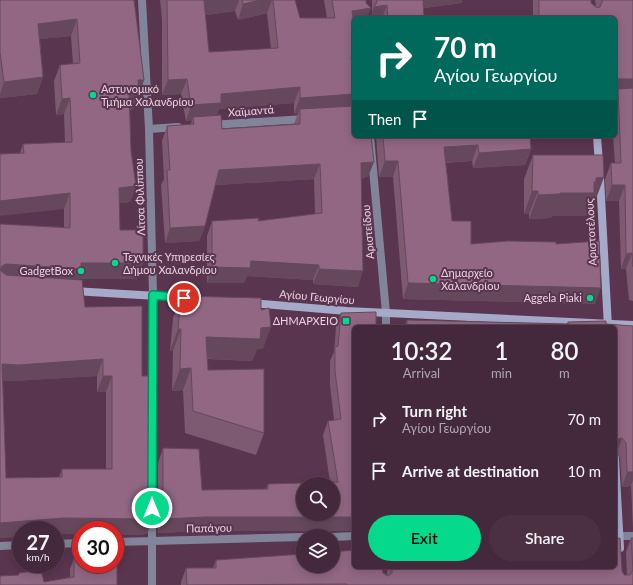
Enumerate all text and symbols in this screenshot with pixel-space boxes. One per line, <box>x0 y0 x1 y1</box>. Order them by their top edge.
text: 70 m <box>434 30 497 64</box>
icon: right <box>368 32 420 84</box>
text: Αγίου Γεωργίου <box>434 64 558 86</box>
place label: Αστυνομικό Τμήμα Χαλανδρίου <box>101 82 194 108</box>
marker: Αστυνομικό Τμήμα Χαλανδρίου <box>88 90 98 100</box>
street label: Χαϊμαντά <box>227 102 275 119</box>
icon: arrive <box>409 108 431 130</box>
text: Then <box>368 110 401 128</box>
street label: Λίτσα Φιλίππου <box>132 158 147 236</box>
street label: Αριστοτέλους <box>582 198 599 266</box>
street label: Αριστείδου <box>359 204 376 260</box>
place label: Τεχνικές Υπηρεσίες Δήμου Χαλανδρίου <box>123 250 217 276</box>
marker: Τεχνικές Υπηρεσίες Δήμου Χαλανδρίου <box>110 258 120 268</box>
place label: GadgetBox <box>20 264 74 277</box>
marker: GadgetBox <box>76 266 86 276</box>
place label: Δημαρχείο Χαλανδρίου <box>441 266 499 292</box>
marker: Δημαρχείο Χαλανδρίου <box>428 274 438 284</box>
pin <box>167 281 201 315</box>
icon: arrive <box>173 287 195 309</box>
street label: Αγίου Γεωργίου <box>279 287 355 306</box>
place label: Aggela Piaki <box>524 291 582 304</box>
marker: Aggela Piaki <box>585 293 595 303</box>
place label: ΔΗΜΑΡΧΕΙΟ <box>273 314 338 327</box>
marker: ΔΗΜΑΡΧΕΙΟ <box>341 316 351 326</box>
text: 10:32 <box>391 336 452 365</box>
text: 1 <box>494 336 508 365</box>
text: 80 <box>551 336 578 365</box>
text: Arrival <box>403 365 440 381</box>
text: min <box>491 365 512 381</box>
text: m <box>559 365 570 381</box>
text: Turn right <box>402 402 467 420</box>
icon: right <box>368 408 390 430</box>
text: 70 m <box>567 410 601 428</box>
text: Αγίου Γεωργίου <box>402 420 491 436</box>
icon: arrive <box>368 460 390 482</box>
text: Arrive at destination <box>402 462 539 480</box>
text: 10 m <box>567 462 601 480</box>
map controls <box>296 477 340 573</box>
button: search <box>296 477 340 521</box>
position arrow <box>131 487 173 529</box>
button: Exit <box>368 515 481 561</box>
button: Share <box>489 515 601 561</box>
speed limit sign: 30 <box>72 521 124 573</box>
street label: Παπάγου <box>186 521 232 534</box>
button: layers <box>296 529 340 573</box>
text: 27 <box>26 530 50 554</box>
text: km/h <box>26 551 50 563</box>

